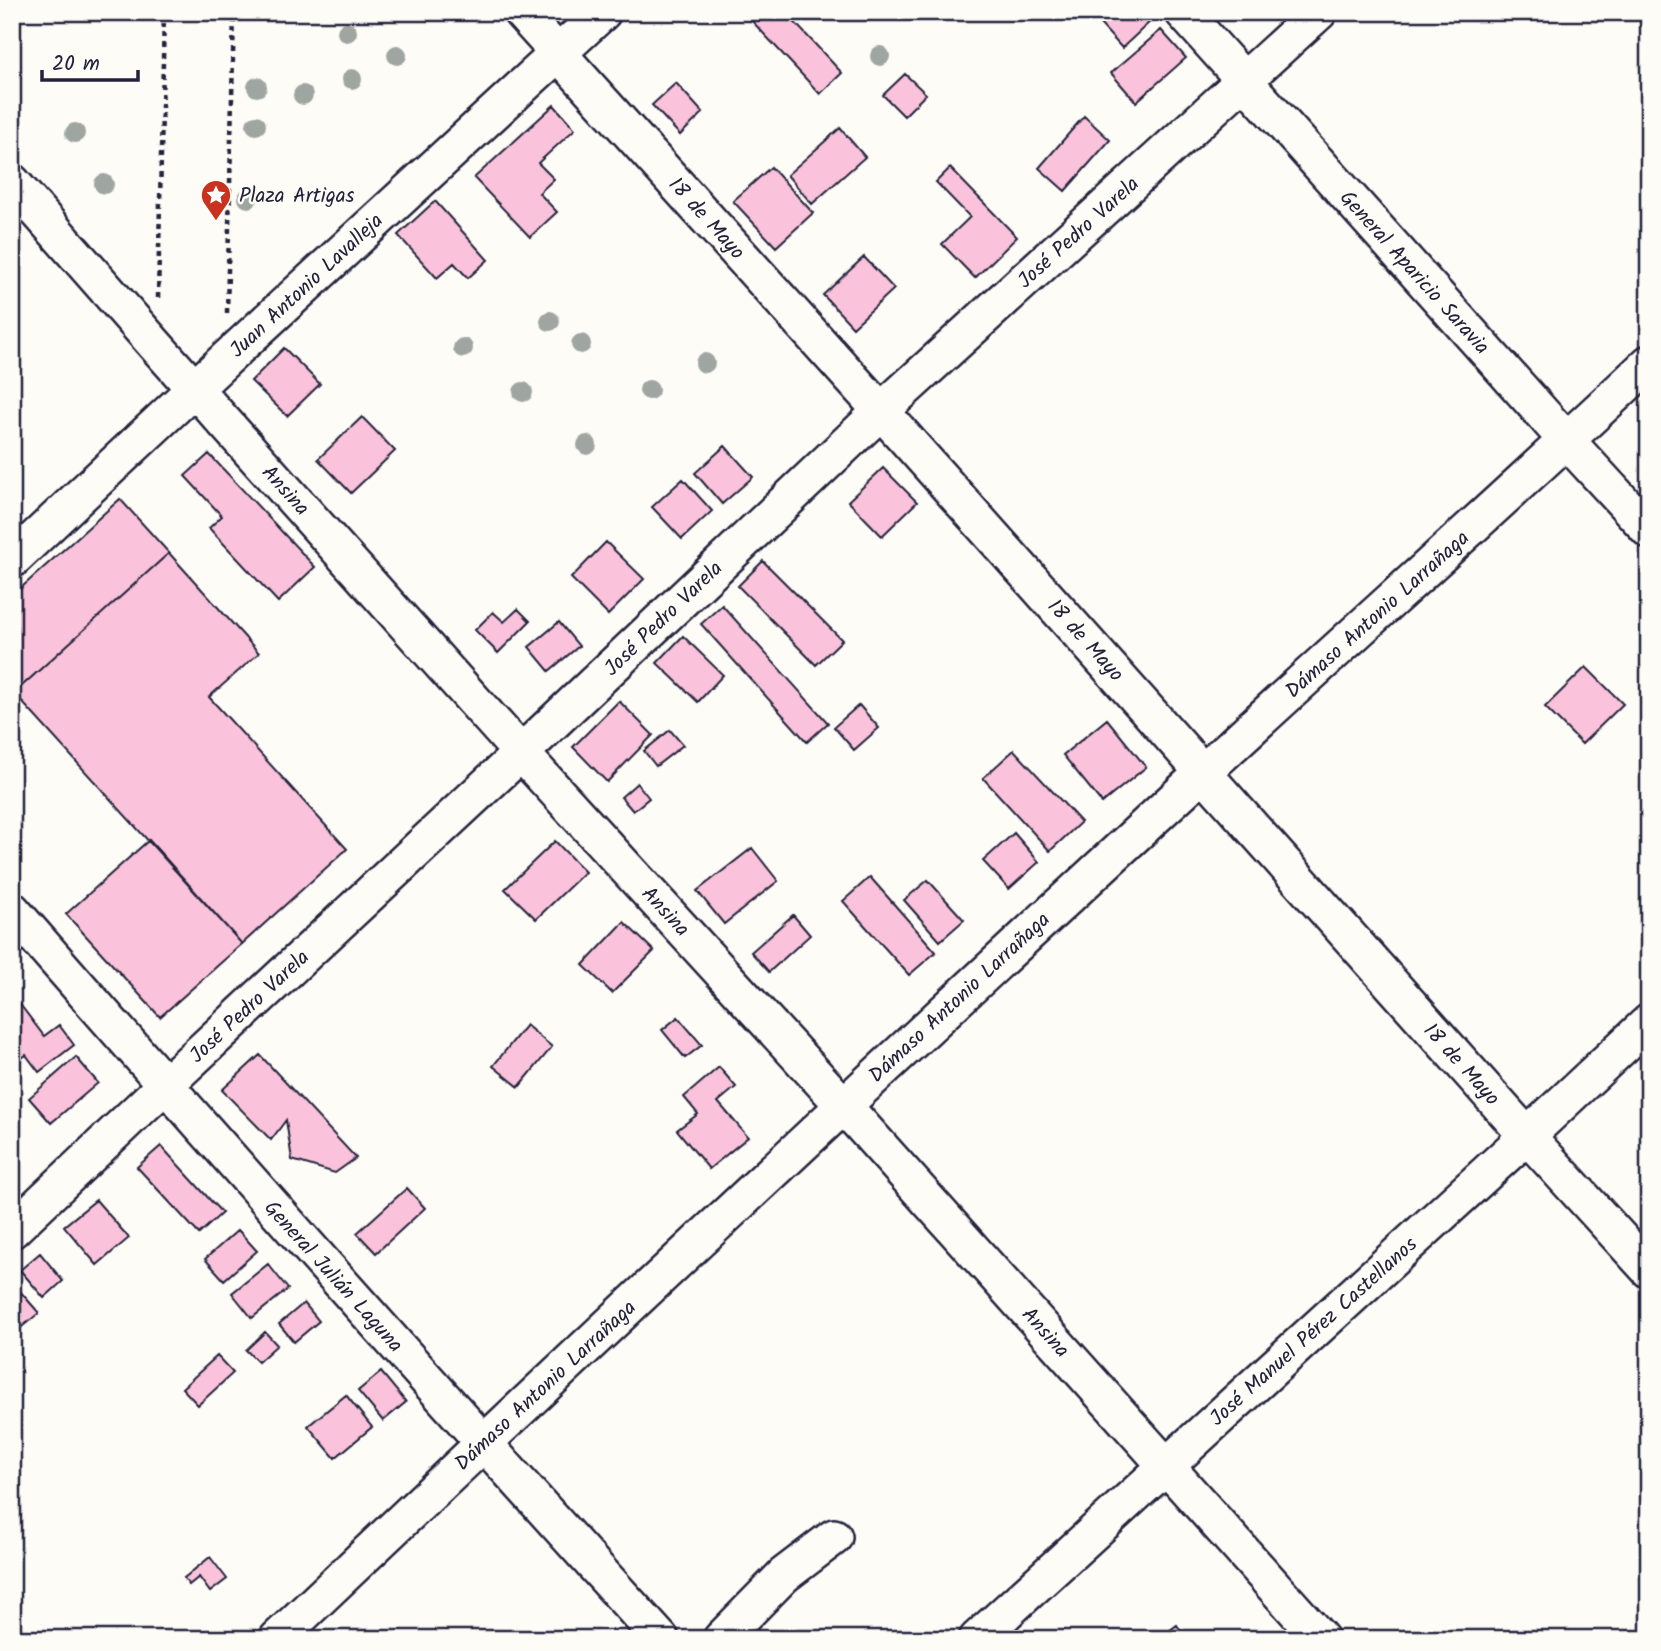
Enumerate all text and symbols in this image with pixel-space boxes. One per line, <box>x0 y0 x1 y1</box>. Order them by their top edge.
scale bar <box>42 38 138 82</box>
text: 20 m <box>52 48 100 81</box>
street label: José Pedro Varela <box>1011 169 1147 297</box>
street label: 18 de Mayo <box>660 170 752 268</box>
place icon: Plaza Artigas <box>199 178 233 222</box>
place label: Plaza Artigas <box>239 180 355 213</box>
street label: General Aparicio Saravia <box>1331 183 1497 363</box>
street label: Juan Antonio Lavalleja <box>223 206 391 366</box>
street label: Ansina <box>253 458 317 524</box>
street label: Dámaso Antonio Larrañaga <box>1278 523 1478 707</box>
street label: José Pedro Varela <box>597 554 731 685</box>
street label: 18 de Mayo <box>1039 592 1131 690</box>
street label: Ansina <box>633 879 697 945</box>
street label: Dámaso Antonio Larrañaga <box>862 905 1059 1092</box>
street label: José Pedro Varela <box>182 942 318 1072</box>
street label: 18 de Mayo <box>1415 1016 1507 1114</box>
street label: General Julián Laguna <box>255 1193 410 1361</box>
street label: José Manuel Pérez Castellanos <box>1203 1229 1425 1435</box>
street label: Dámaso Antonio Larrañaga <box>448 1293 645 1480</box>
street label: Ansina <box>1013 1300 1077 1366</box>

